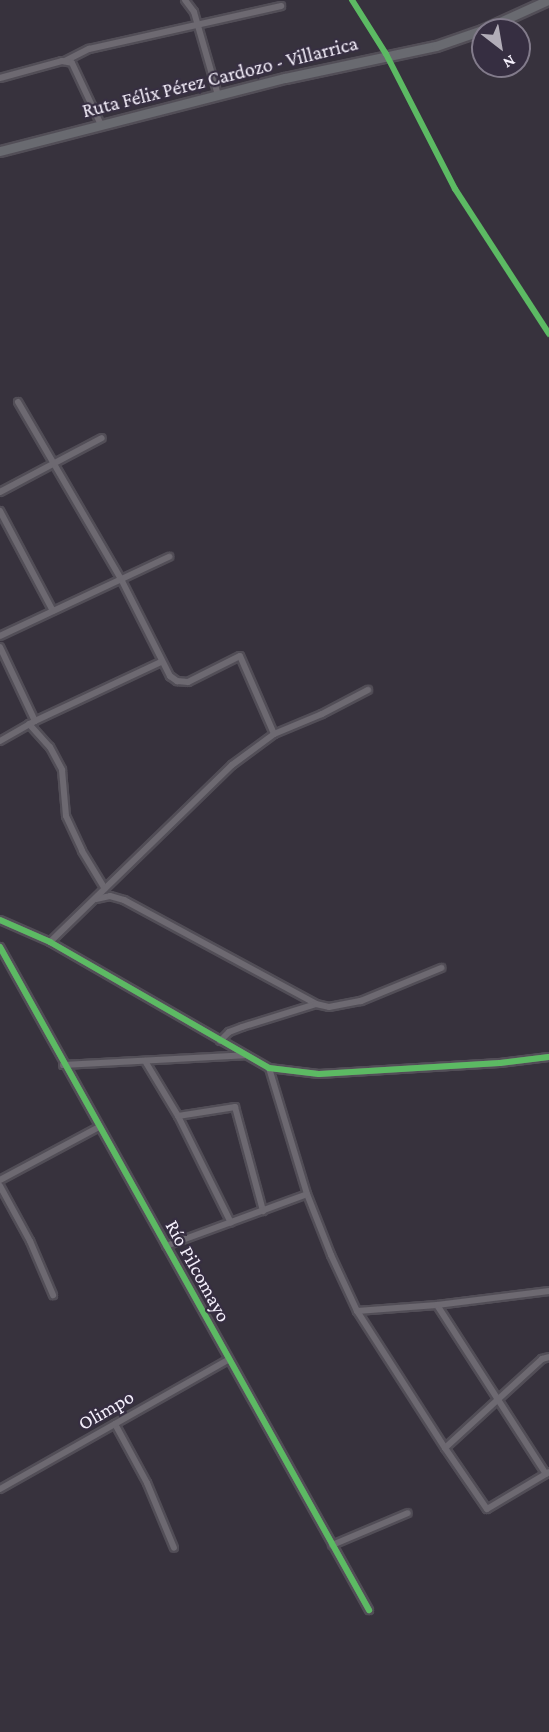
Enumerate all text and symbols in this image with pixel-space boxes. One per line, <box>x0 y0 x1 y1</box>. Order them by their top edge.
north arrow <box>471 18 531 78</box>
street label: Ruta Félix Pérez Cardozo - Villarrica <box>80 31 360 123</box>
text: N <box>500 52 519 72</box>
street label: Río Pilcomayo <box>160 1216 236 1326</box>
street label: Olimpo <box>74 1385 138 1435</box>

